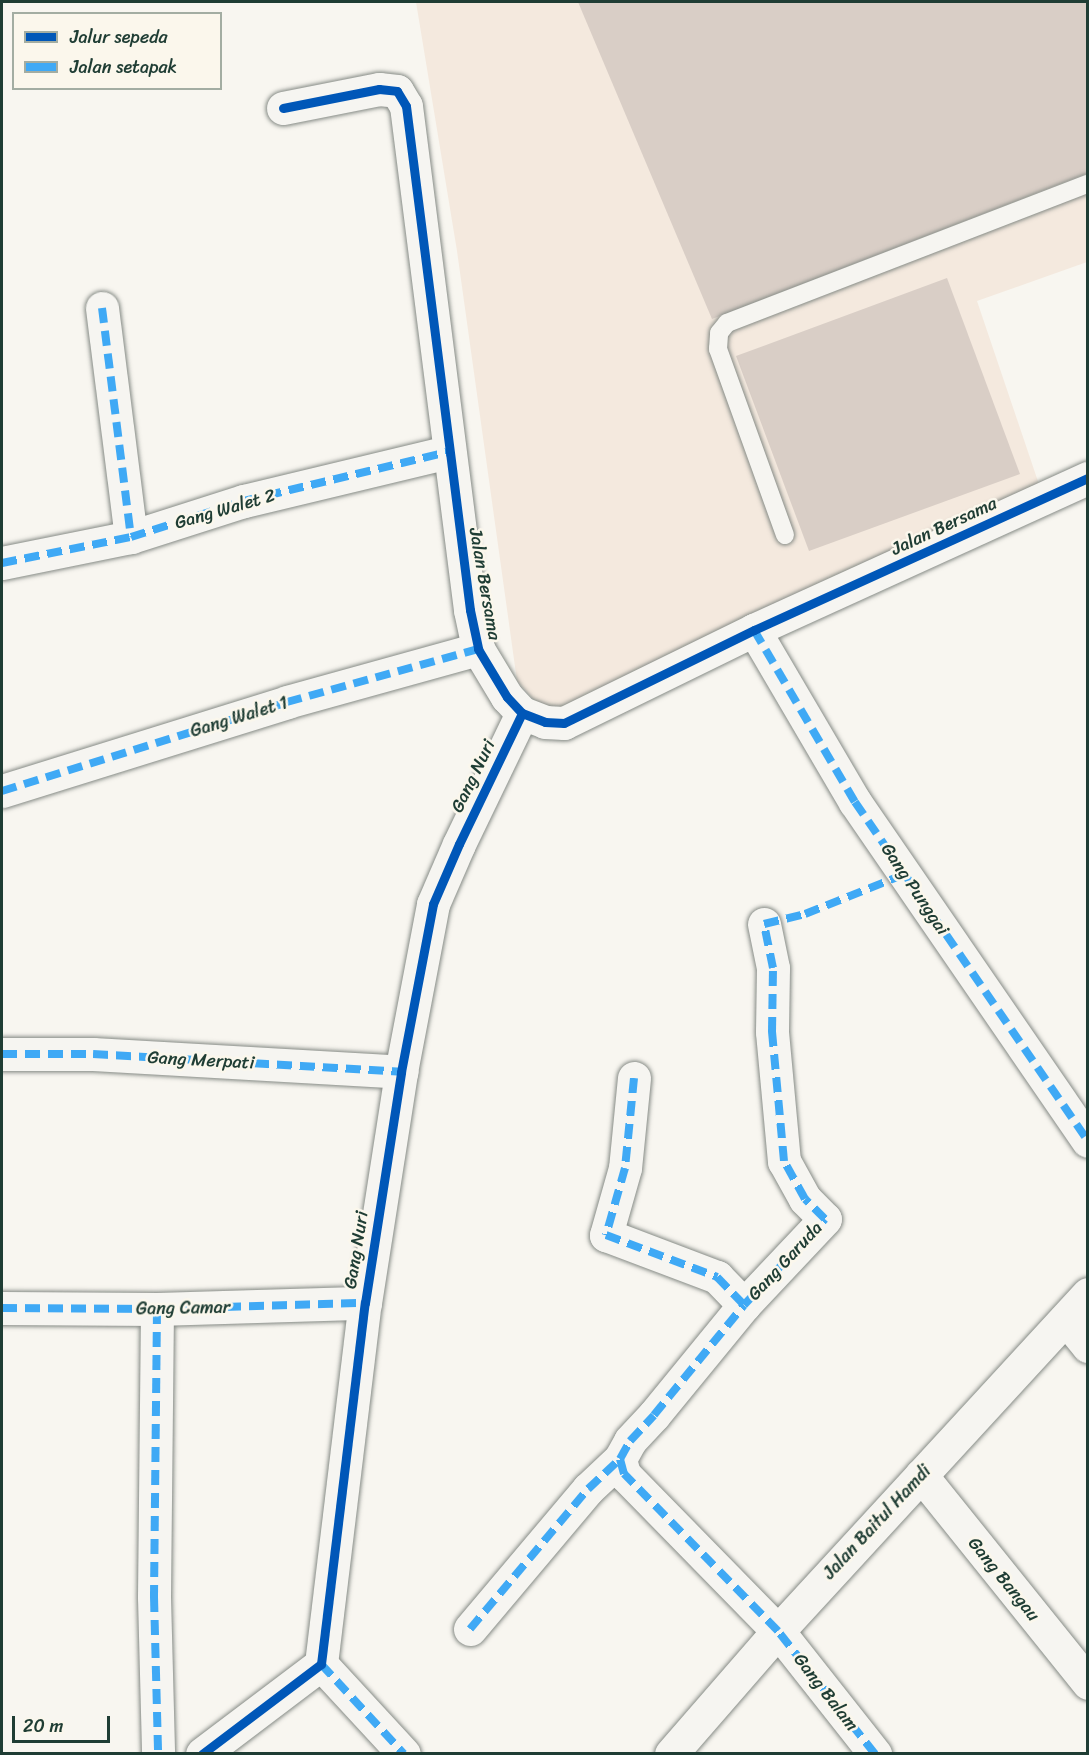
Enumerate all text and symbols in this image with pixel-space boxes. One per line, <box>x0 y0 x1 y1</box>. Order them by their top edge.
legend <box>12 12 222 90</box>
text: Jalur sepeda <box>70 21 168 53</box>
text: Jalan setapak <box>70 51 177 83</box>
street label: Gang Walet 2 <box>172 484 278 534</box>
street label: Jalan Bersama <box>888 492 1000 560</box>
street label: Jalan Bersama <box>464 526 506 642</box>
street label: Gang Walet 1 <box>187 692 291 742</box>
street label: Gang Nuri <box>446 736 500 816</box>
street label: Gang Punggai <box>876 839 954 939</box>
street label: Gang Merpati <box>148 1046 254 1074</box>
street label: Gang Nuri <box>339 1210 373 1290</box>
street label: Gang Garuda <box>743 1217 827 1305</box>
street label: Gang Camar <box>136 1296 230 1320</box>
street label: Jalan Baitul Hamdi <box>818 1460 936 1584</box>
street label: Gang Bangau <box>964 1533 1044 1625</box>
street label: Gang Balam <box>789 1649 863 1735</box>
scale bar <box>15 1704 112 1742</box>
text: 20 m <box>23 1710 63 1742</box>

